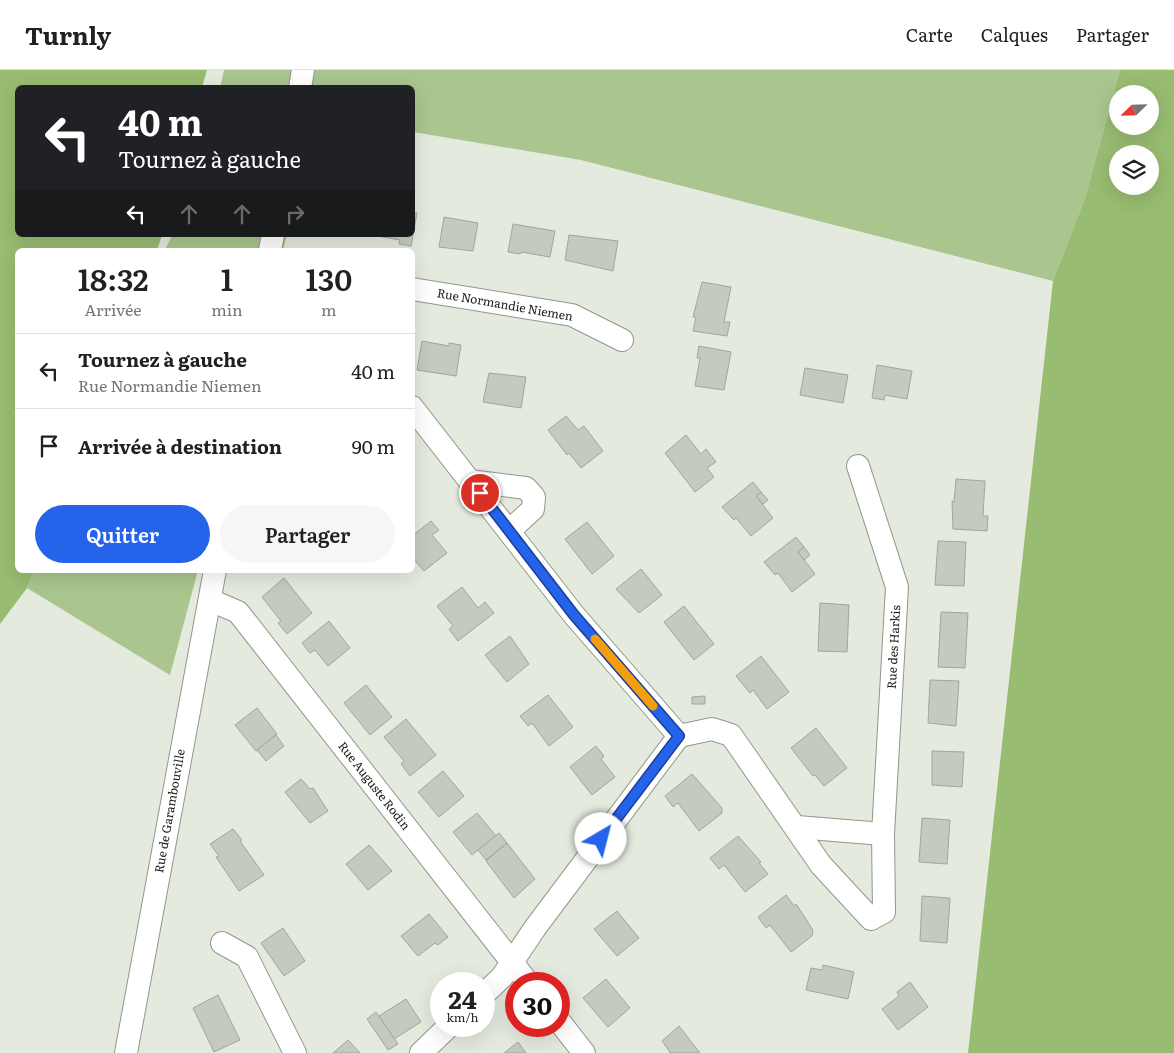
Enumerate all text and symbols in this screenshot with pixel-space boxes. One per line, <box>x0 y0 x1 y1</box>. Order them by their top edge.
text: Turnly <box>25 17 111 52</box>
text: Carte <box>906 21 953 48</box>
text: Calques <box>981 21 1048 48</box>
text: Partager <box>1076 21 1149 48</box>
north arrow <box>1109 85 1159 135</box>
map controls <box>1109 85 1159 195</box>
text: 40 m <box>118 95 203 147</box>
icon: left <box>35 105 100 170</box>
text: Tournez à gauche <box>118 142 301 175</box>
button: layers <box>1109 145 1159 195</box>
icon: left <box>122 200 150 228</box>
icon: ahead <box>175 200 203 228</box>
icon: ahead <box>228 200 256 228</box>
icon: right <box>281 200 309 228</box>
text: 18:32 <box>78 256 149 300</box>
text: 1 <box>221 256 233 300</box>
text: 130 <box>305 256 352 300</box>
street label: Rue Normandie Niemen <box>436 283 575 325</box>
text: Arrivée <box>85 297 142 321</box>
text: min <box>211 297 243 321</box>
text: m <box>321 297 337 321</box>
text: Tournez à gauche <box>78 345 247 373</box>
icon: left <box>35 357 63 385</box>
text: 40 m <box>351 357 395 385</box>
text: Rue Normandie Niemen <box>78 373 262 397</box>
icon: arrive <box>35 432 63 460</box>
text: Arrivée à destination <box>78 432 282 460</box>
text: 90 m <box>352 432 395 460</box>
pin <box>459 472 501 514</box>
icon: arrive <box>466 479 494 507</box>
button: Quitter <box>35 505 210 563</box>
button: Partager <box>220 505 395 563</box>
street label: Rue des Harkis <box>882 604 904 689</box>
street label: Rue Auguste Rodin <box>334 737 415 834</box>
street label: Rue de Garambouville <box>149 747 189 874</box>
position arrow <box>574 812 626 864</box>
speed limit sign: 30 <box>505 972 570 1037</box>
text: 24 <box>448 980 477 1017</box>
text: km/h <box>447 1008 478 1026</box>

